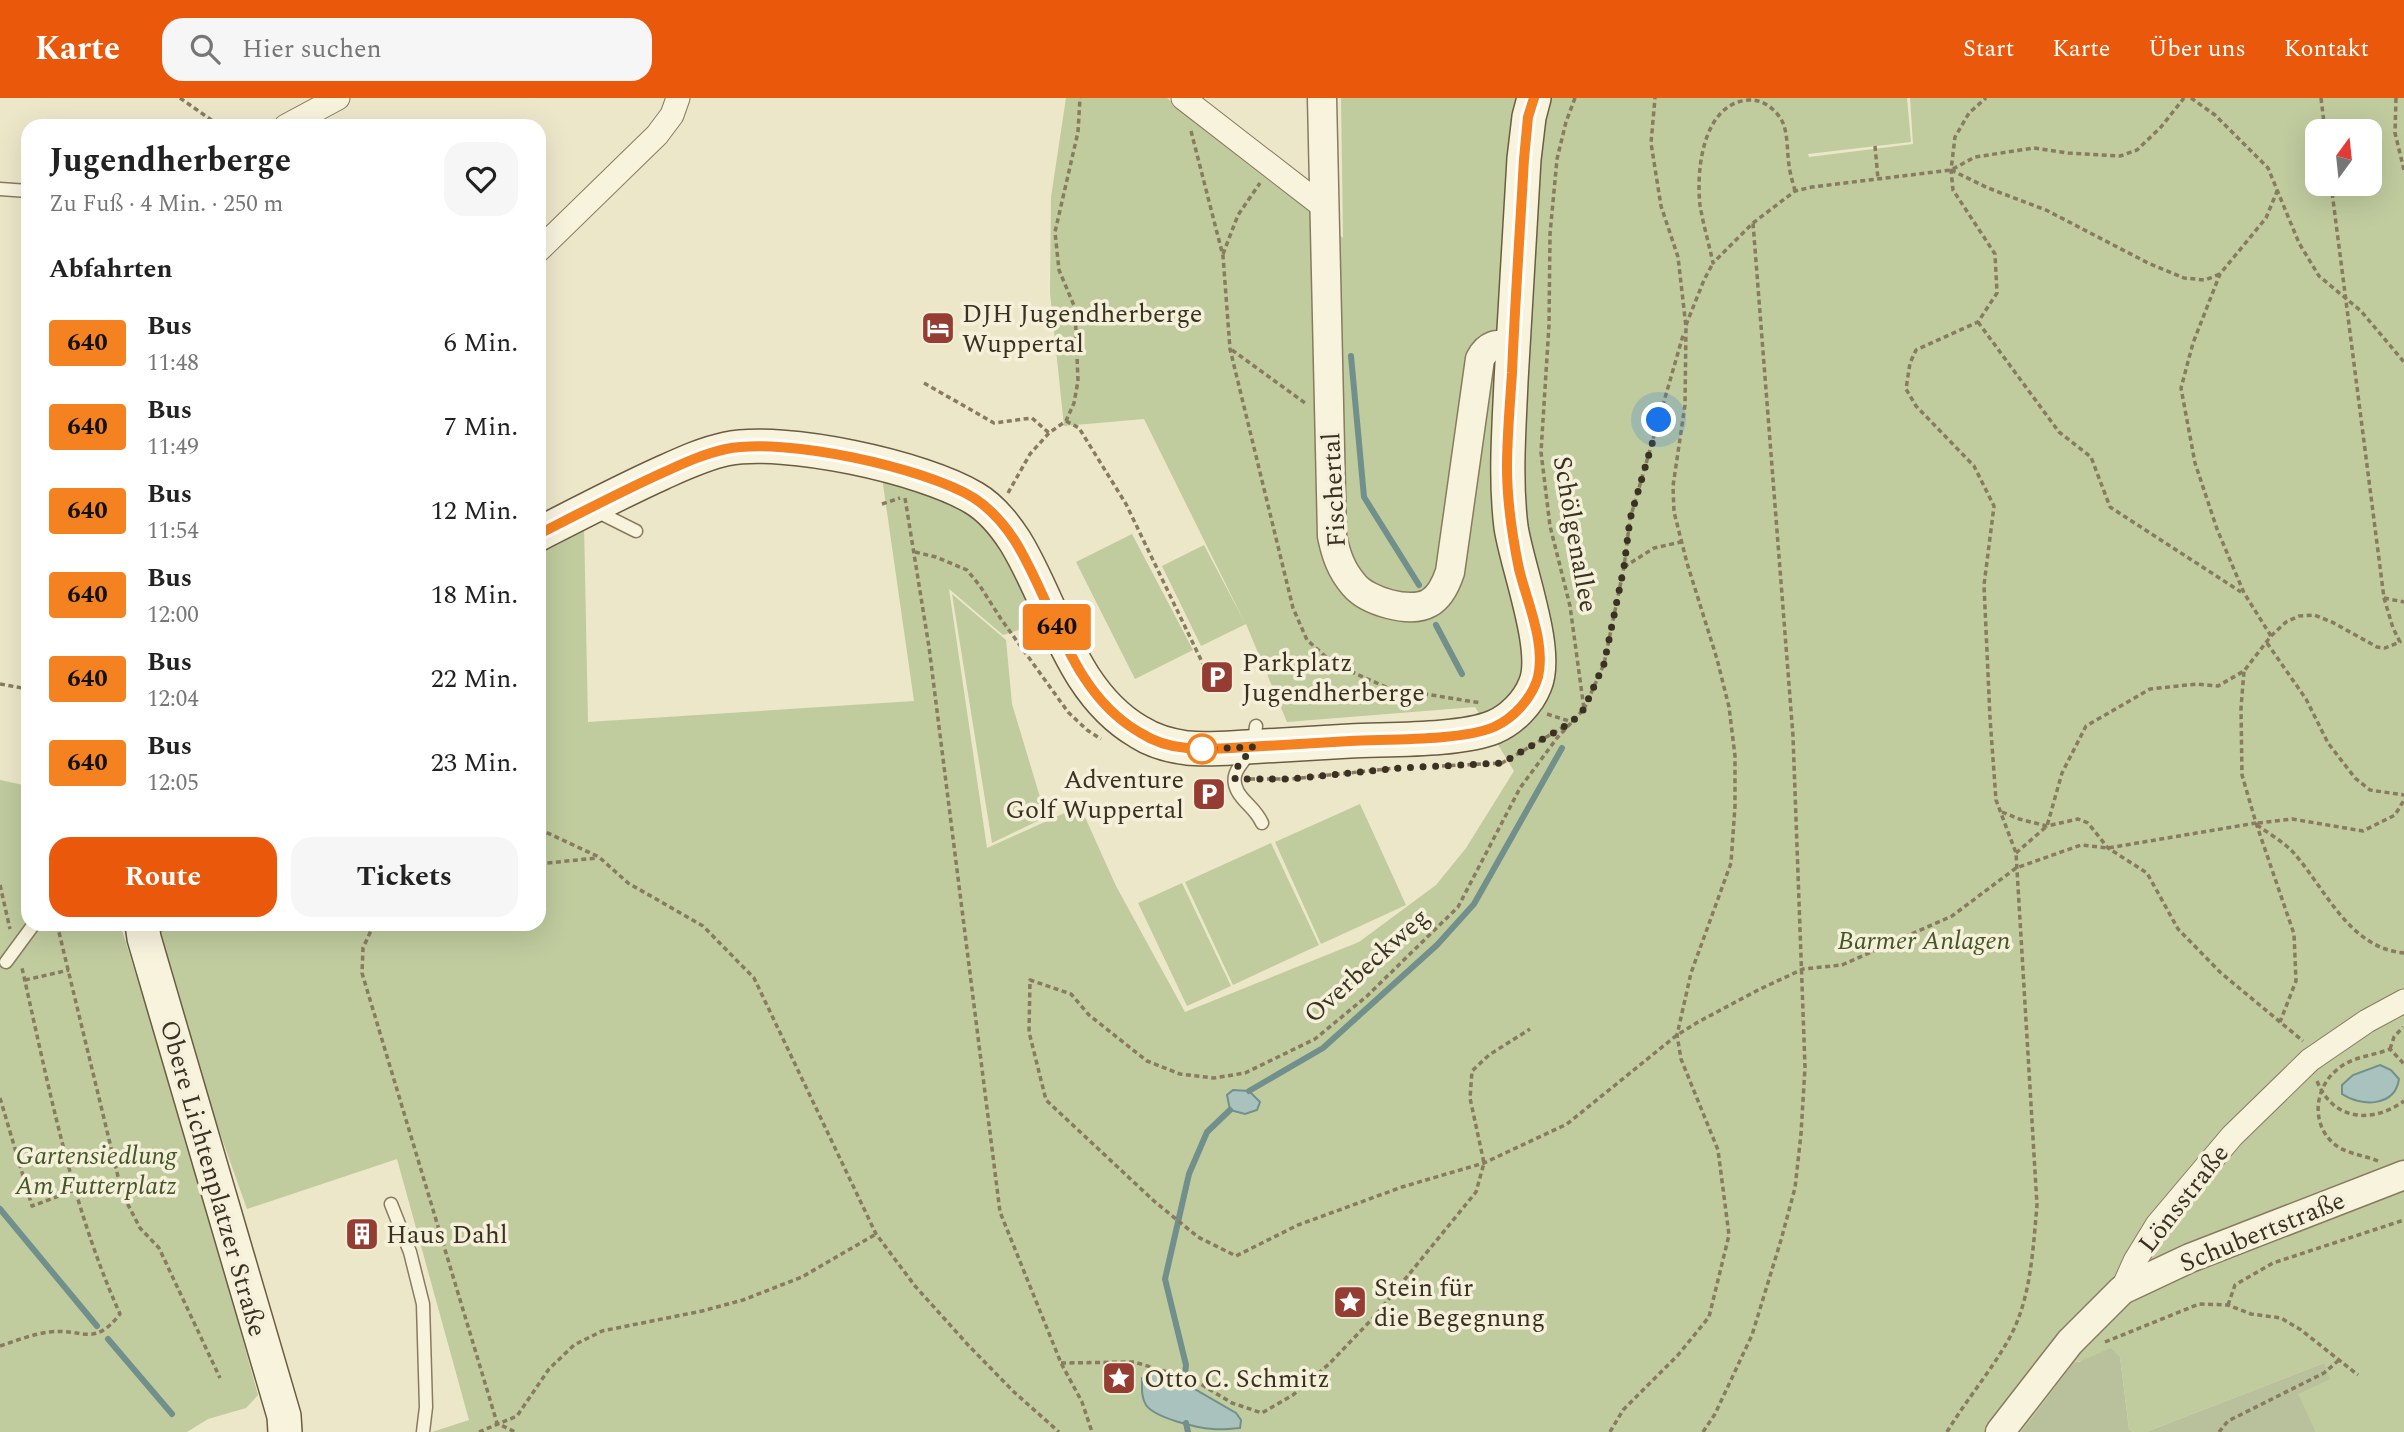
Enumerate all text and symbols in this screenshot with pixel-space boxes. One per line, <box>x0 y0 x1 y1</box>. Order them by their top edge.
search box <box>162 18 652 81</box>
text: Karte <box>35 24 120 74</box>
text: Hier suchen <box>242 29 382 69</box>
icon: search <box>186 30 224 68</box>
text: Start <box>1963 31 2014 67</box>
text: Karte <box>2052 31 2110 67</box>
text: Über uns <box>2148 31 2246 67</box>
text: Kontakt <box>2284 31 2369 67</box>
north arrow <box>2305 119 2382 196</box>
map controls <box>2305 119 2382 196</box>
text: Jugendherberge <box>49 136 291 186</box>
button: heart <box>444 142 518 216</box>
text: Zu Fuß · 4 Min. · 250 m <box>49 187 283 222</box>
text: Abfahrten <box>49 249 173 289</box>
place label: DJH Jugendherberge Wuppertal <box>962 294 1202 364</box>
text: Bus <box>147 306 192 346</box>
hotel icon: DJH Jugendherberge Wuppertal <box>919 309 957 347</box>
text: 6 Min. <box>444 323 518 363</box>
text: 640 <box>67 325 108 361</box>
text: 11:48 <box>147 346 199 381</box>
text: Bus <box>147 390 192 430</box>
your location <box>1641 402 1676 437</box>
text: 7 Min. <box>444 407 518 447</box>
text: 640 <box>67 409 108 445</box>
text: 11:49 <box>147 430 199 465</box>
street label: Fischertal <box>1311 431 1357 548</box>
street label: Schölgenallee <box>1542 453 1608 616</box>
text: Bus <box>147 474 192 514</box>
text: 12 Min. <box>431 491 518 531</box>
text: 640 <box>67 493 108 529</box>
text: 11:54 <box>147 514 199 549</box>
text: Bus <box>147 558 192 598</box>
text: 18 Min. <box>431 575 518 615</box>
text: 640 <box>67 577 108 613</box>
text: 12:00 <box>147 598 199 633</box>
line badge: 640 <box>1017 604 1097 650</box>
text: 640 <box>1037 609 1077 645</box>
text: Bus <box>147 642 192 682</box>
place label: Parkplatz Jugendherberge <box>1242 643 1425 713</box>
parking icon: Parkplatz Jugendherberge <box>1198 658 1236 696</box>
text: 22 Min. <box>431 659 518 699</box>
text: 640 <box>67 661 108 697</box>
text: 12:04 <box>147 682 199 717</box>
text: Bus <box>147 726 192 766</box>
unlabelled marker <box>1187 734 1217 764</box>
text: 23 Min. <box>431 743 518 783</box>
text: 640 <box>67 745 108 781</box>
place label: Adventure Golf Wuppertal <box>1005 760 1184 830</box>
text: 12:05 <box>147 766 199 801</box>
parking icon: Adventure Golf Wuppertal <box>1190 775 1228 813</box>
button: Route <box>49 837 277 917</box>
button: Tickets <box>291 837 518 917</box>
street label: Overbeckweg <box>1295 898 1439 1033</box>
park label: Barmer Anlagen <box>1837 921 2011 961</box>
street label: Obere Lichtenplatzer Straße <box>149 1015 277 1341</box>
park label: Gartensiedlung Am Futterplatz <box>14 1136 178 1206</box>
street label: Lönsstraße <box>2128 1136 2239 1262</box>
street label: Schubertstraße <box>2174 1181 2351 1283</box>
building icon: Haus Dahl <box>343 1215 381 1253</box>
place label: Haus Dahl <box>386 1215 508 1255</box>
place label: Stein für die Begegnung <box>1374 1268 1545 1338</box>
place icon: Stein für die Begegnung <box>1331 1283 1369 1321</box>
place icon: Otto C. Schmitz <box>1100 1359 1138 1397</box>
place label: Otto C. Schmitz <box>1144 1359 1330 1399</box>

